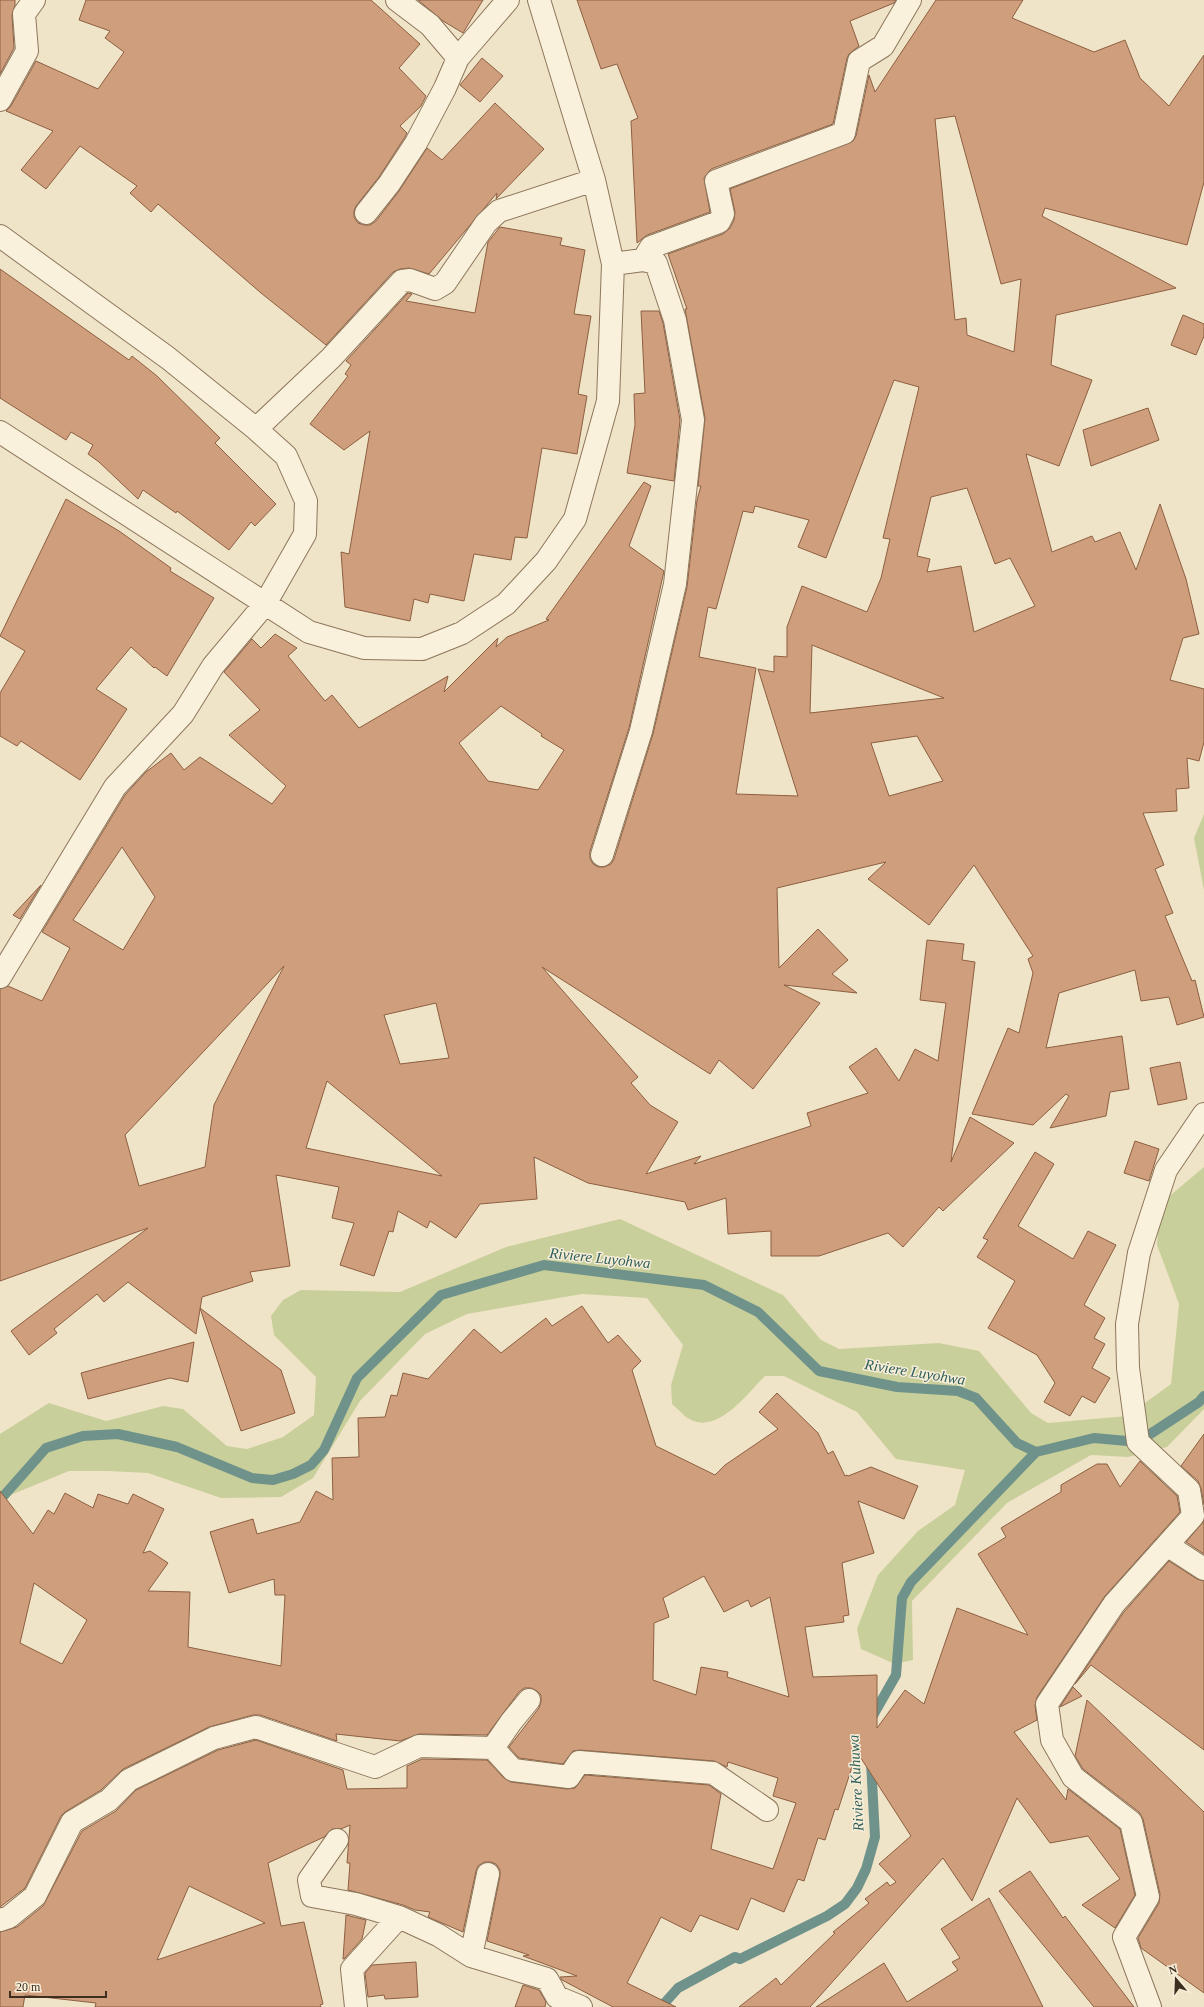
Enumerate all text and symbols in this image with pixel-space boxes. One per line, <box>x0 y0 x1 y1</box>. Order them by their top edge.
water label: Riviere Luyohwa <box>548 1245 651 1271</box>
water label: Riviere Luyohwa <box>863 1356 966 1388</box>
water label: Riviere Kuhuwa <box>845 1734 867 1833</box>
north arrow <box>1156 1959 1196 1999</box>
text: N <box>1167 1963 1179 1977</box>
scale bar <box>10 1973 106 1999</box>
text: 20 m <box>16 1980 41 1994</box>

